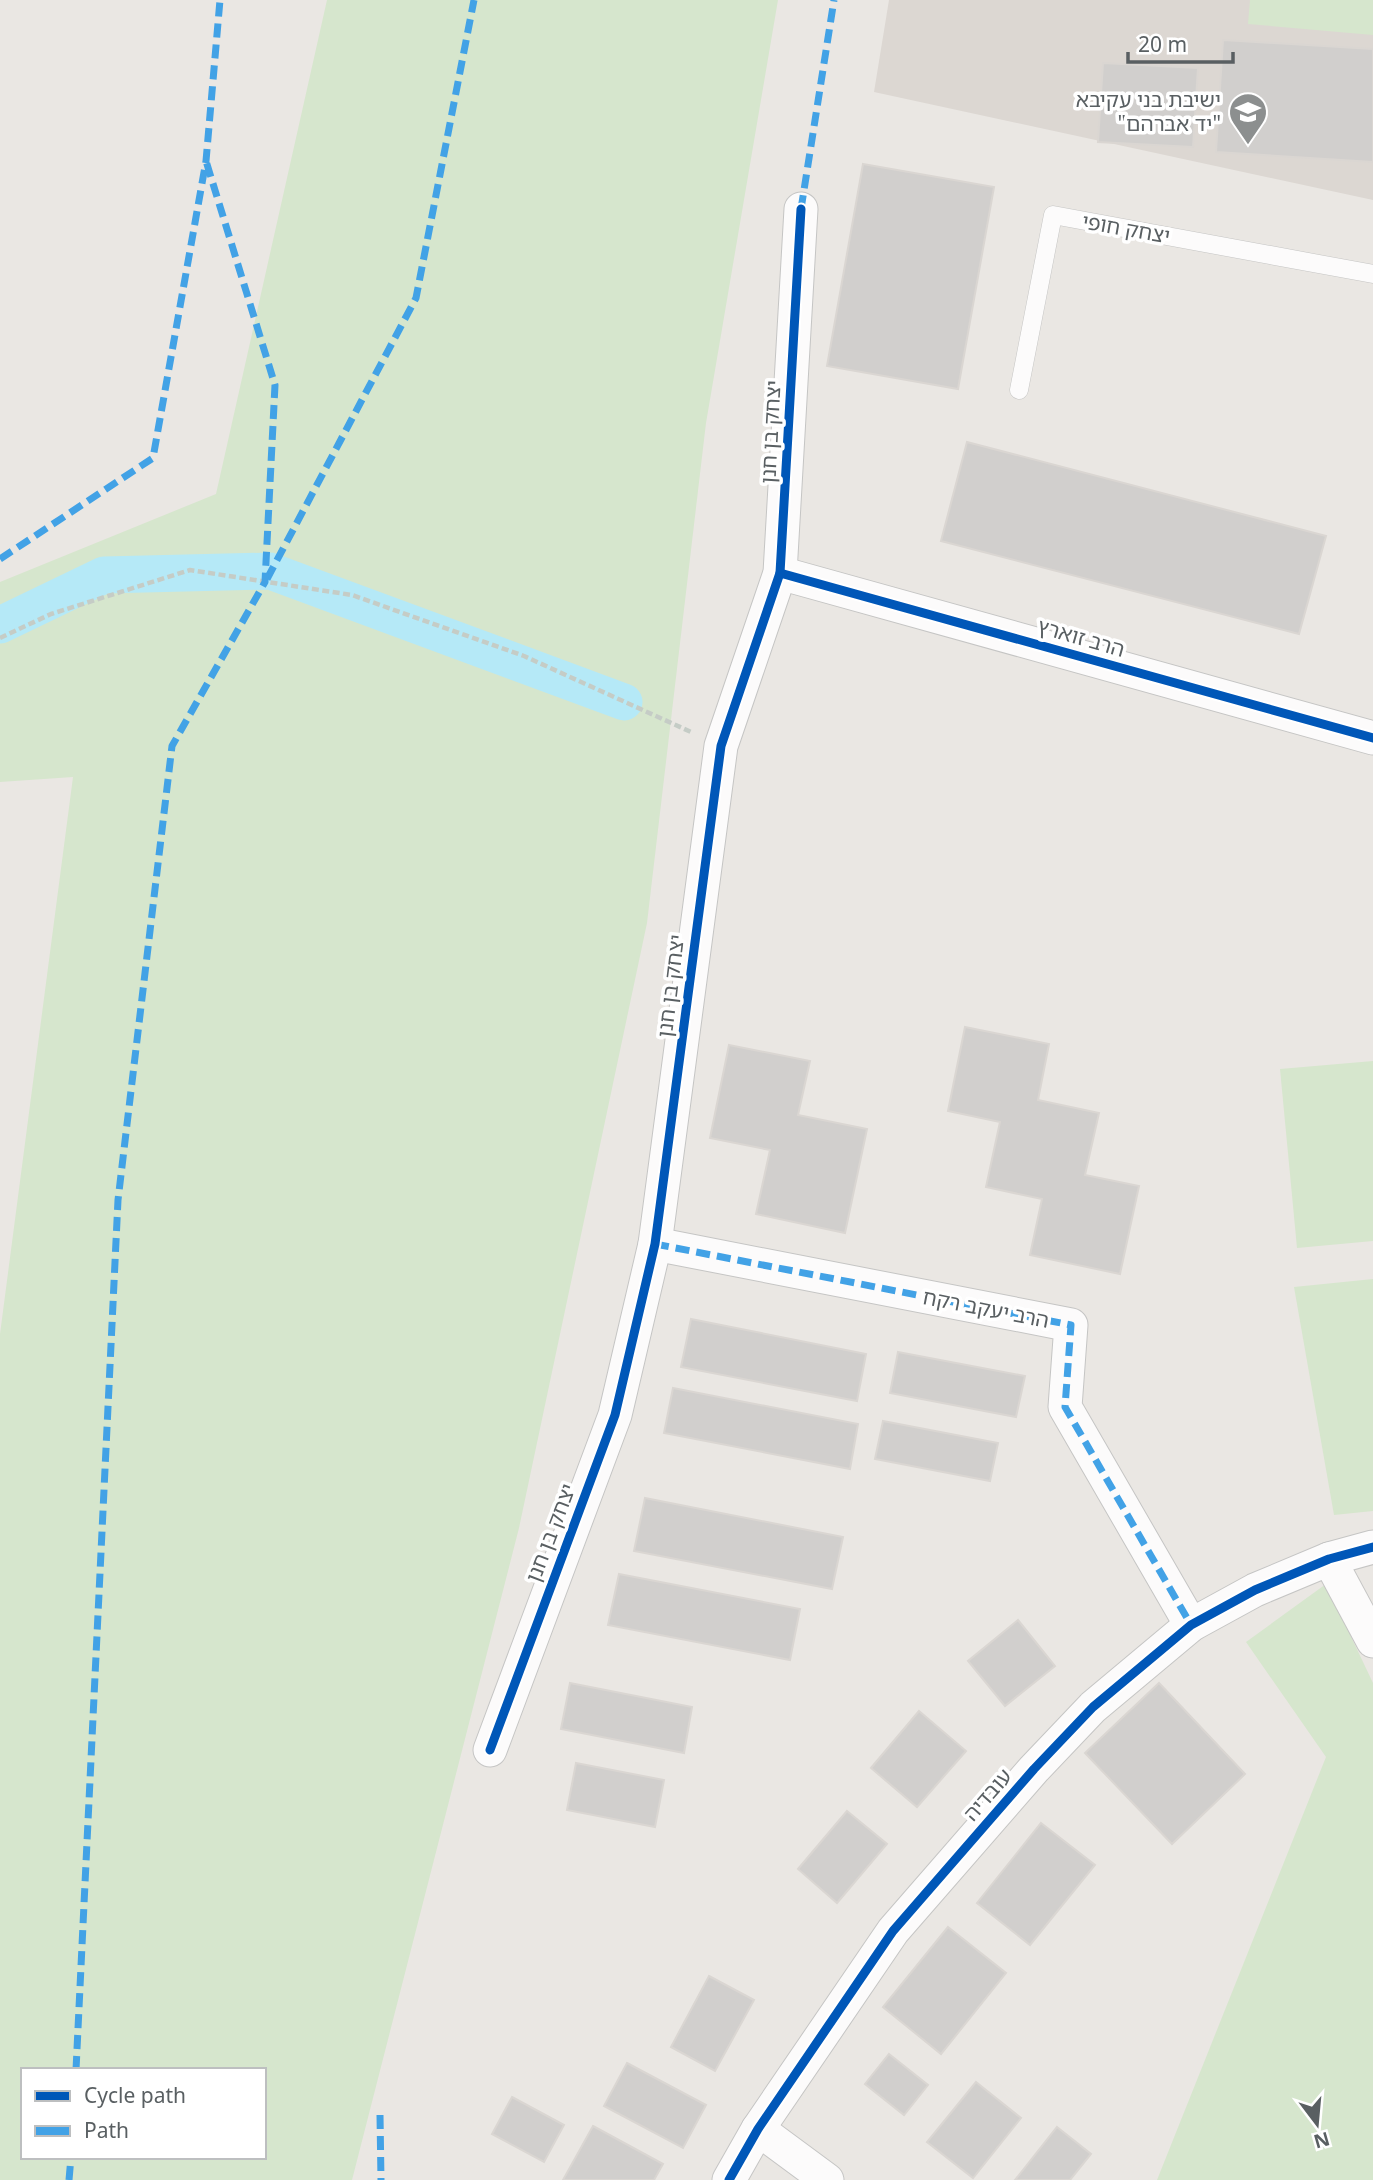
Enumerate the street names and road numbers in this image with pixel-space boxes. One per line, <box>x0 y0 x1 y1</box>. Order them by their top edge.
street label: יצחק חופי <box>1080 206 1172 250</box>
street label: יצחק בן חנן <box>753 380 787 484</box>
street label: הרב זוארץ <box>1034 611 1128 663</box>
street label: יצחק בן חנן <box>650 933 690 1039</box>
street label: הרב יעקב רקח <box>921 1282 1052 1334</box>
street label: יצחק בן חנן <box>518 1479 582 1586</box>
street label: עובדיה <box>957 1762 1018 1826</box>

